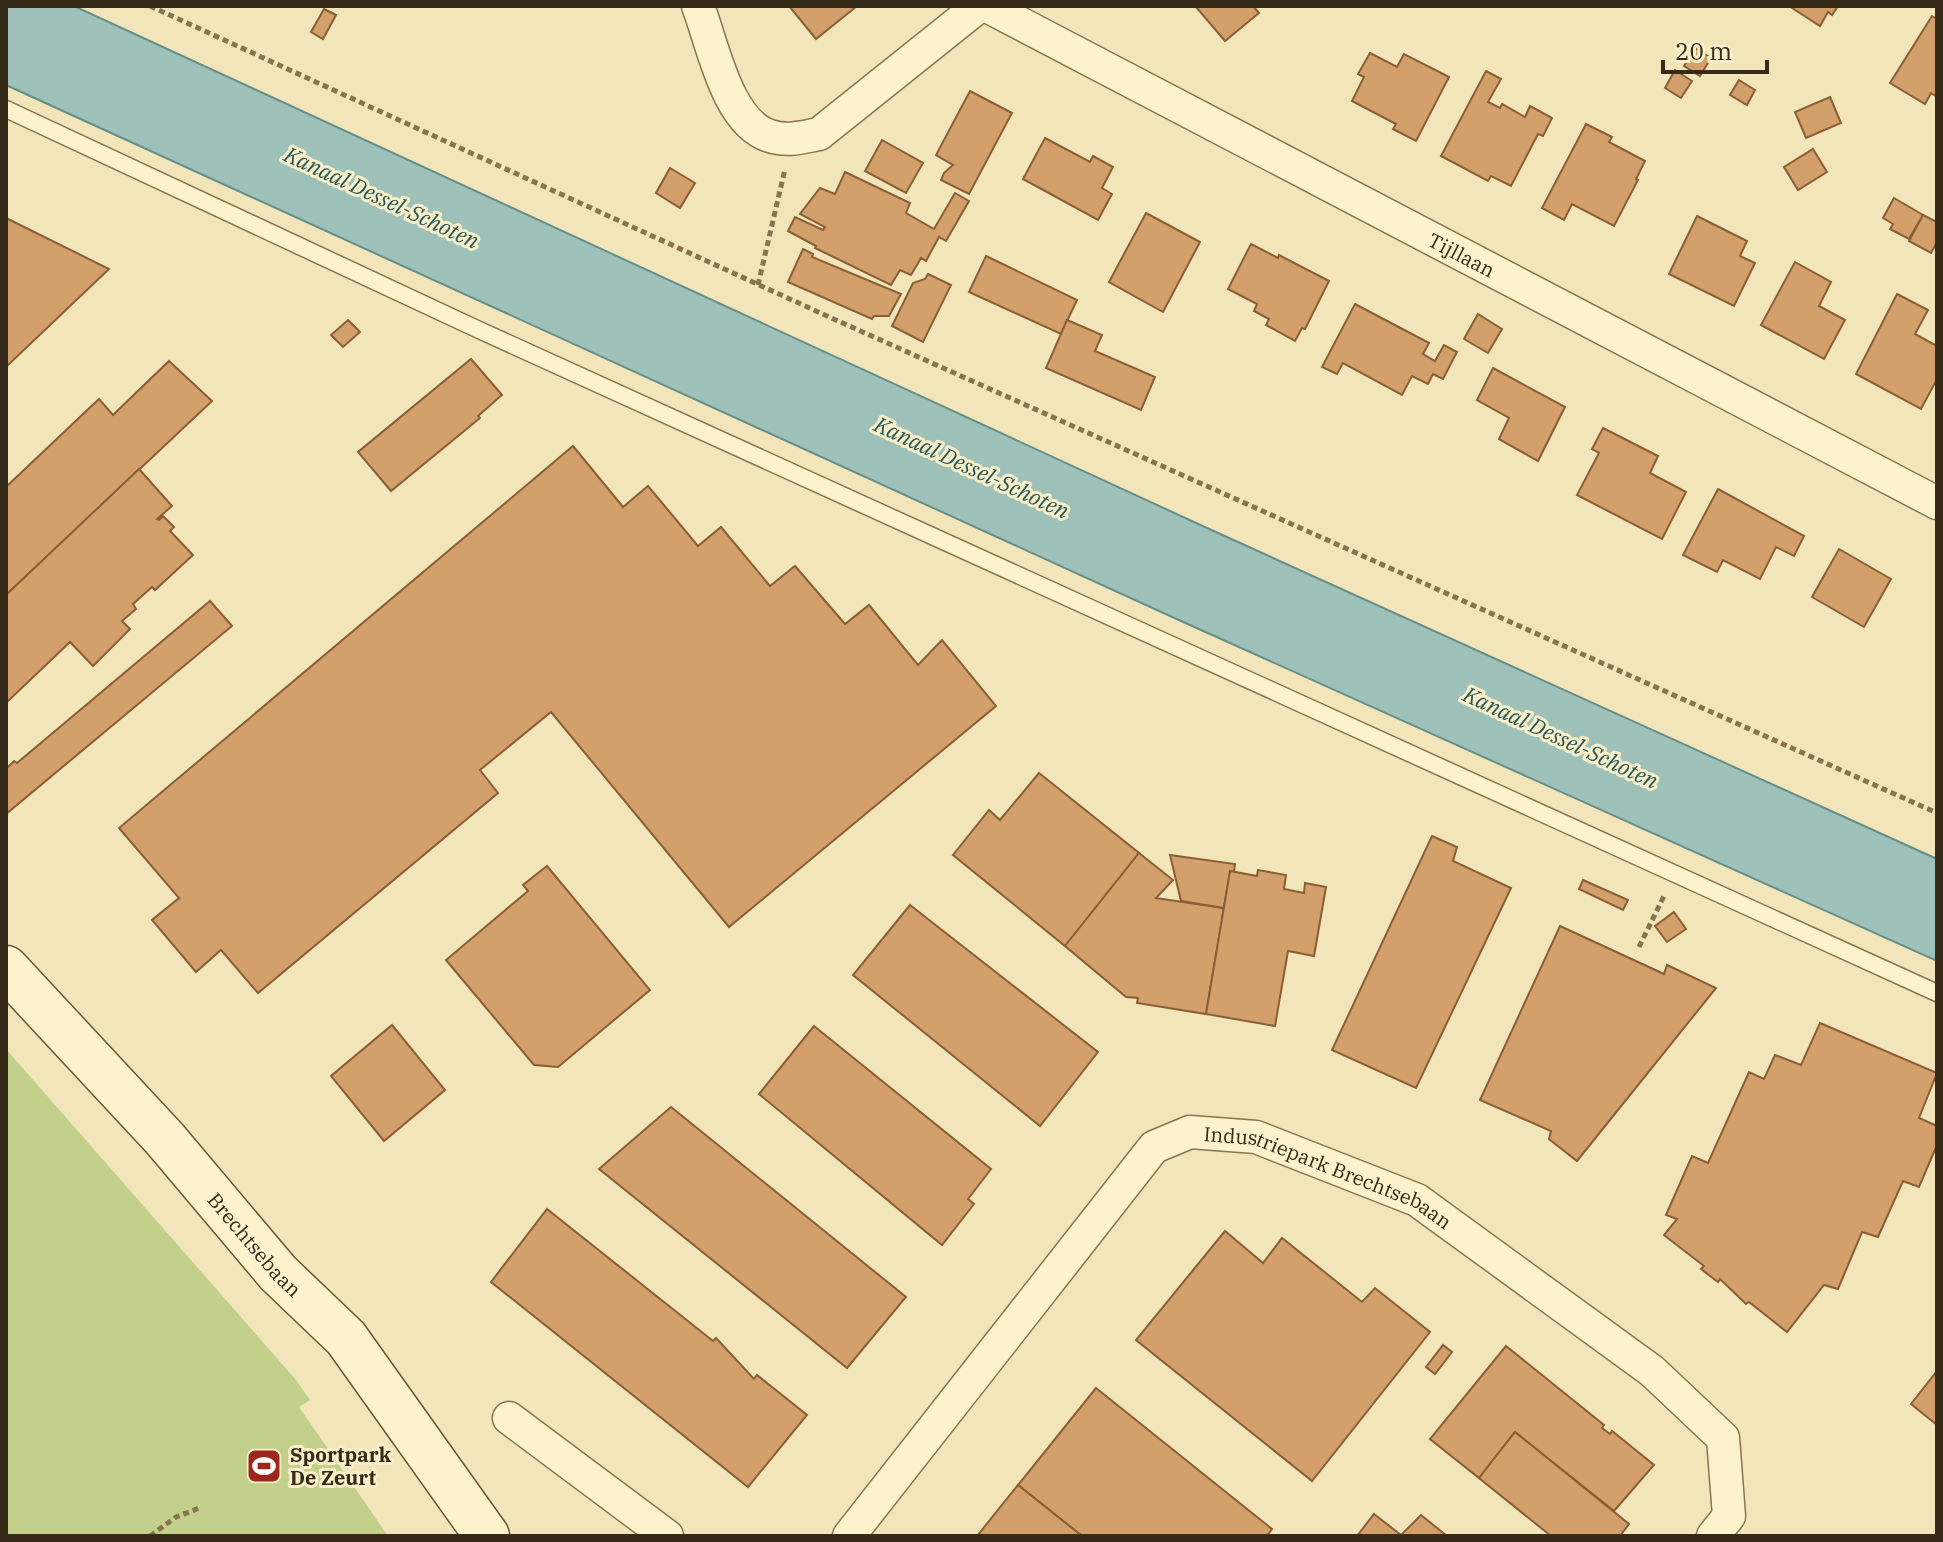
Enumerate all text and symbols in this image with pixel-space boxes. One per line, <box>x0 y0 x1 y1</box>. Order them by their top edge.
scale bar <box>1663 24 1767 74</box>
text: 20 m <box>1675 35 1732 67</box>
water label: Kanaal Dessel-Schoten <box>279 139 484 255</box>
street label: Tijllaan <box>1424 226 1500 283</box>
water label: Kanaal Dessel-Schoten <box>869 409 1074 525</box>
water label: Kanaal Dessel-Schoten <box>1458 679 1663 795</box>
street label: Industriepark Brechtsebaan <box>1203 1120 1458 1235</box>
street label: Brechtsebaan <box>202 1186 308 1302</box>
place label: Sportpark De Zeurt <box>290 1441 392 1491</box>
sports icon: Sportpark De Zeurt <box>245 1447 283 1485</box>

